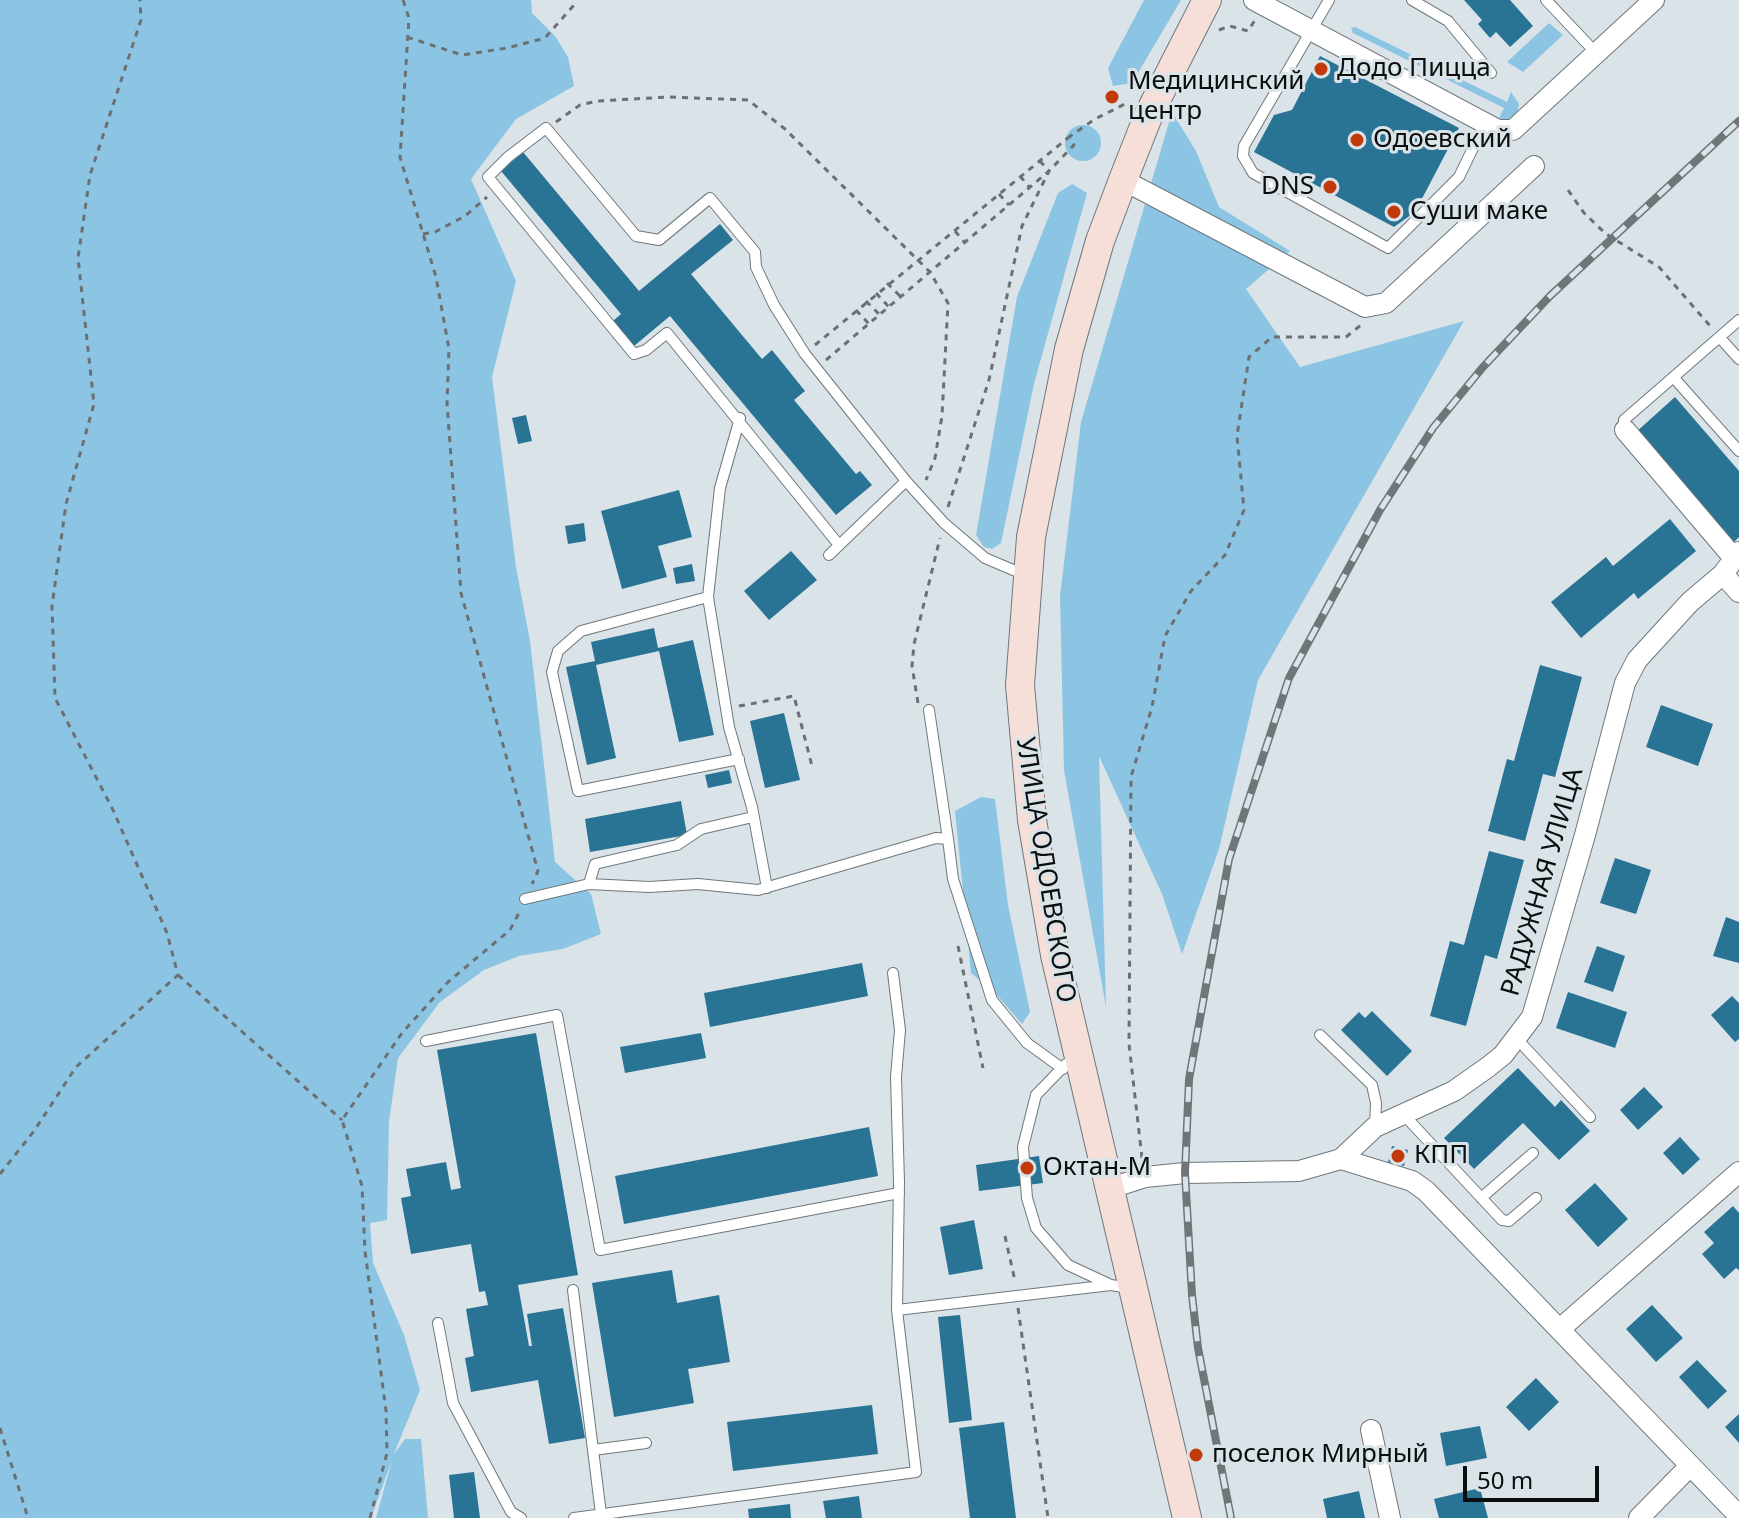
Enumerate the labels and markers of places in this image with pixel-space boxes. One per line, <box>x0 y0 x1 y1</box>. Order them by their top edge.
place label: Додо Пицца <box>1337 53 1491 85</box>
marker: Додо Пицца <box>1312 60 1330 78</box>
place label: Медицинский центр <box>1128 66 1305 128</box>
marker: Медицинский центр <box>1103 88 1121 106</box>
place label: Одоевский <box>1373 124 1512 156</box>
marker: Одоевский <box>1348 131 1366 149</box>
place label: DNS <box>1261 171 1314 203</box>
marker: DNS <box>1321 178 1339 196</box>
place label: Суши маке <box>1410 196 1548 228</box>
marker: Суши маке <box>1385 203 1403 221</box>
place label: КПП <box>1414 1140 1468 1172</box>
marker: КПП <box>1389 1147 1407 1165</box>
place label: Октан-М <box>1043 1152 1151 1184</box>
marker: Октан-М <box>1018 1159 1036 1177</box>
place label: поселок Мирный <box>1212 1439 1429 1471</box>
marker: поселок Мирный <box>1187 1446 1205 1464</box>

